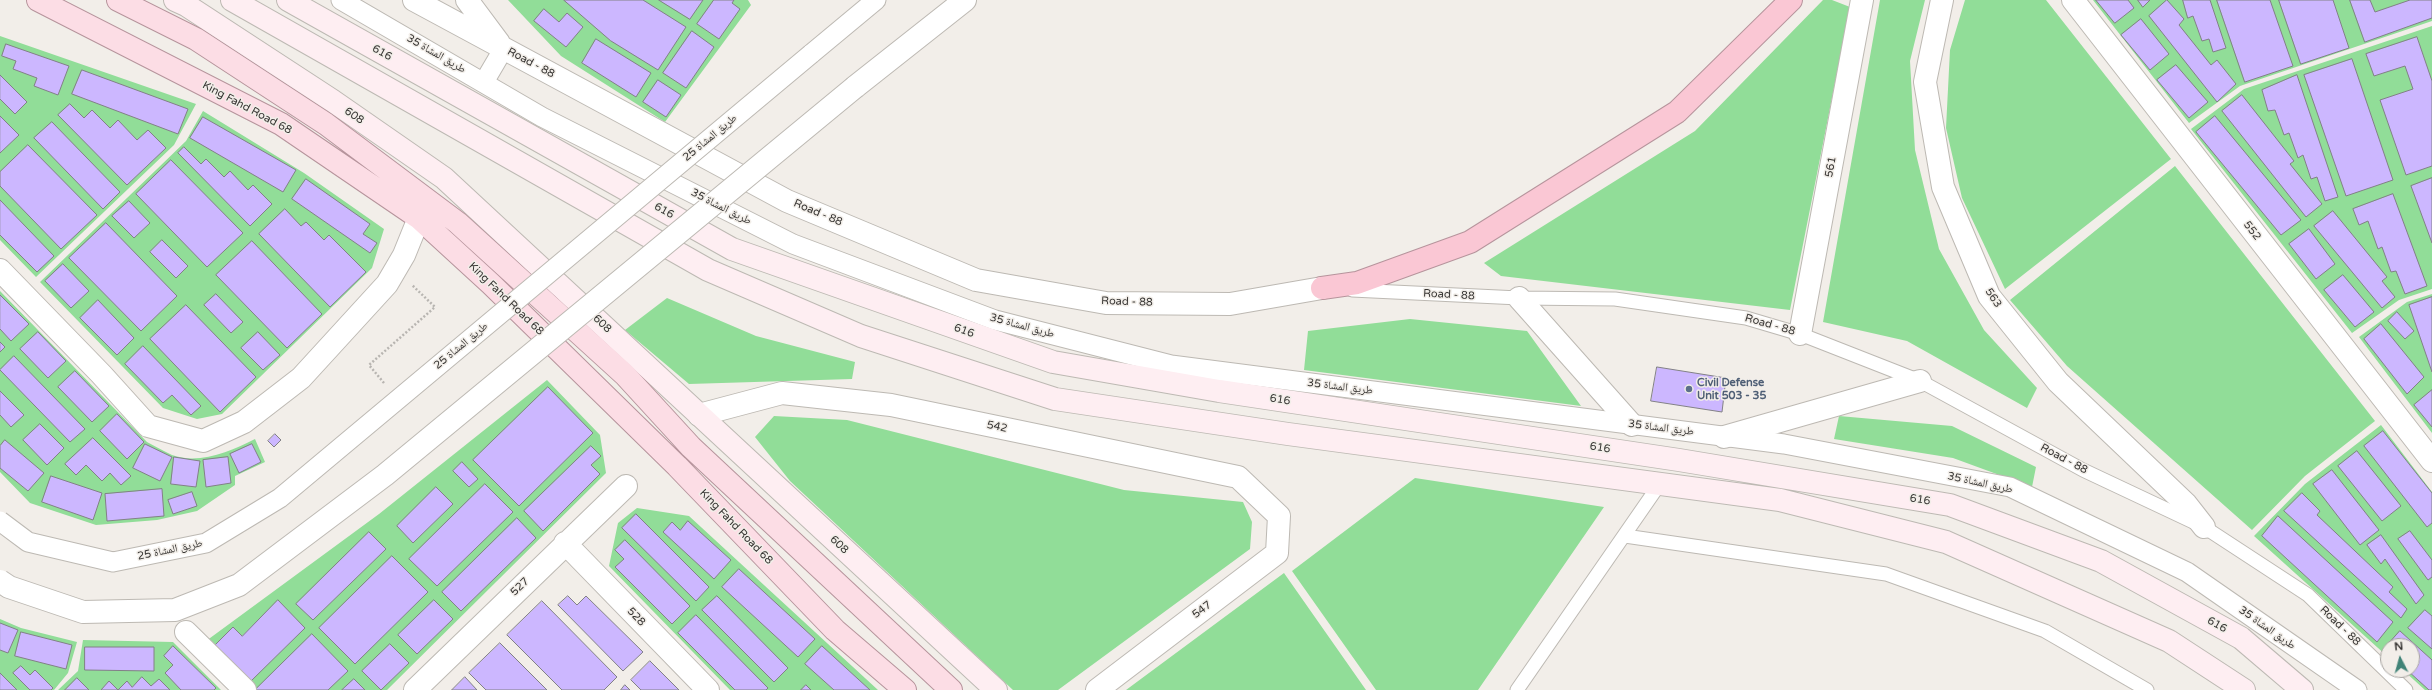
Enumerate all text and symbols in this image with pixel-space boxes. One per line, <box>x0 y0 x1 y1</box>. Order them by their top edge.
street label: طريق المشاة 35 <box>404 32 468 76</box>
street label: 616 <box>370 42 394 64</box>
street label: Road - 88 <box>505 45 557 81</box>
street label: King Fahd Road 68 <box>200 79 294 137</box>
street label: 608 <box>342 105 366 127</box>
street label: طريق المشاة 25 <box>680 112 740 164</box>
street label: 561 <box>1823 156 1839 178</box>
street label: طريق المشاة 35 <box>689 186 753 228</box>
street label: Road - 88 <box>792 197 844 229</box>
street label: 616 <box>652 200 676 222</box>
street label: 552 <box>2240 219 2264 243</box>
street label: King Fahd Road 68 <box>466 260 546 338</box>
street label: 563 <box>1982 286 2004 310</box>
street label: Road - 88 <box>1423 287 1475 303</box>
street label: Road - 88 <box>1101 295 1153 309</box>
street label: طريق المشاة 35 <box>988 311 1056 341</box>
street label: 608 <box>590 312 614 336</box>
street label: Road - 88 <box>1743 312 1797 338</box>
street label: طريق المشاة 25 <box>431 320 491 372</box>
street label: 616 <box>952 321 976 341</box>
street label: طريق المشاة 35 <box>1306 376 1374 398</box>
place label: Civil Defense Unit 503 - 35 <box>1697 376 1766 402</box>
marker: Civil Defense Unit 503 - 35 <box>1684 384 1694 394</box>
street label: 616 <box>1269 392 1291 408</box>
street label: طريق المشاة 35 <box>1627 417 1695 439</box>
street label: 542 <box>985 418 1009 436</box>
street label: 616 <box>1589 440 1611 456</box>
street label: Road - 88 <box>2038 441 2090 477</box>
street label: طريق المشاة 35 <box>1946 470 2014 496</box>
street label: King Fahd Road 68 <box>697 487 775 567</box>
street label: 616 <box>1909 492 1931 508</box>
street label: 608 <box>827 533 851 557</box>
street label: طريق المشاة 25 <box>136 537 204 563</box>
street label: 527 <box>508 575 532 599</box>
street label: 547 <box>1190 598 1214 622</box>
street label: Road - 88 <box>2317 603 2363 649</box>
street label: طريق المشاة 35 <box>2236 604 2298 652</box>
street label: 528 <box>624 605 648 629</box>
street label: 616 <box>2205 614 2229 636</box>
north arrow <box>2380 638 2420 678</box>
text: N <box>2394 640 2404 653</box>

